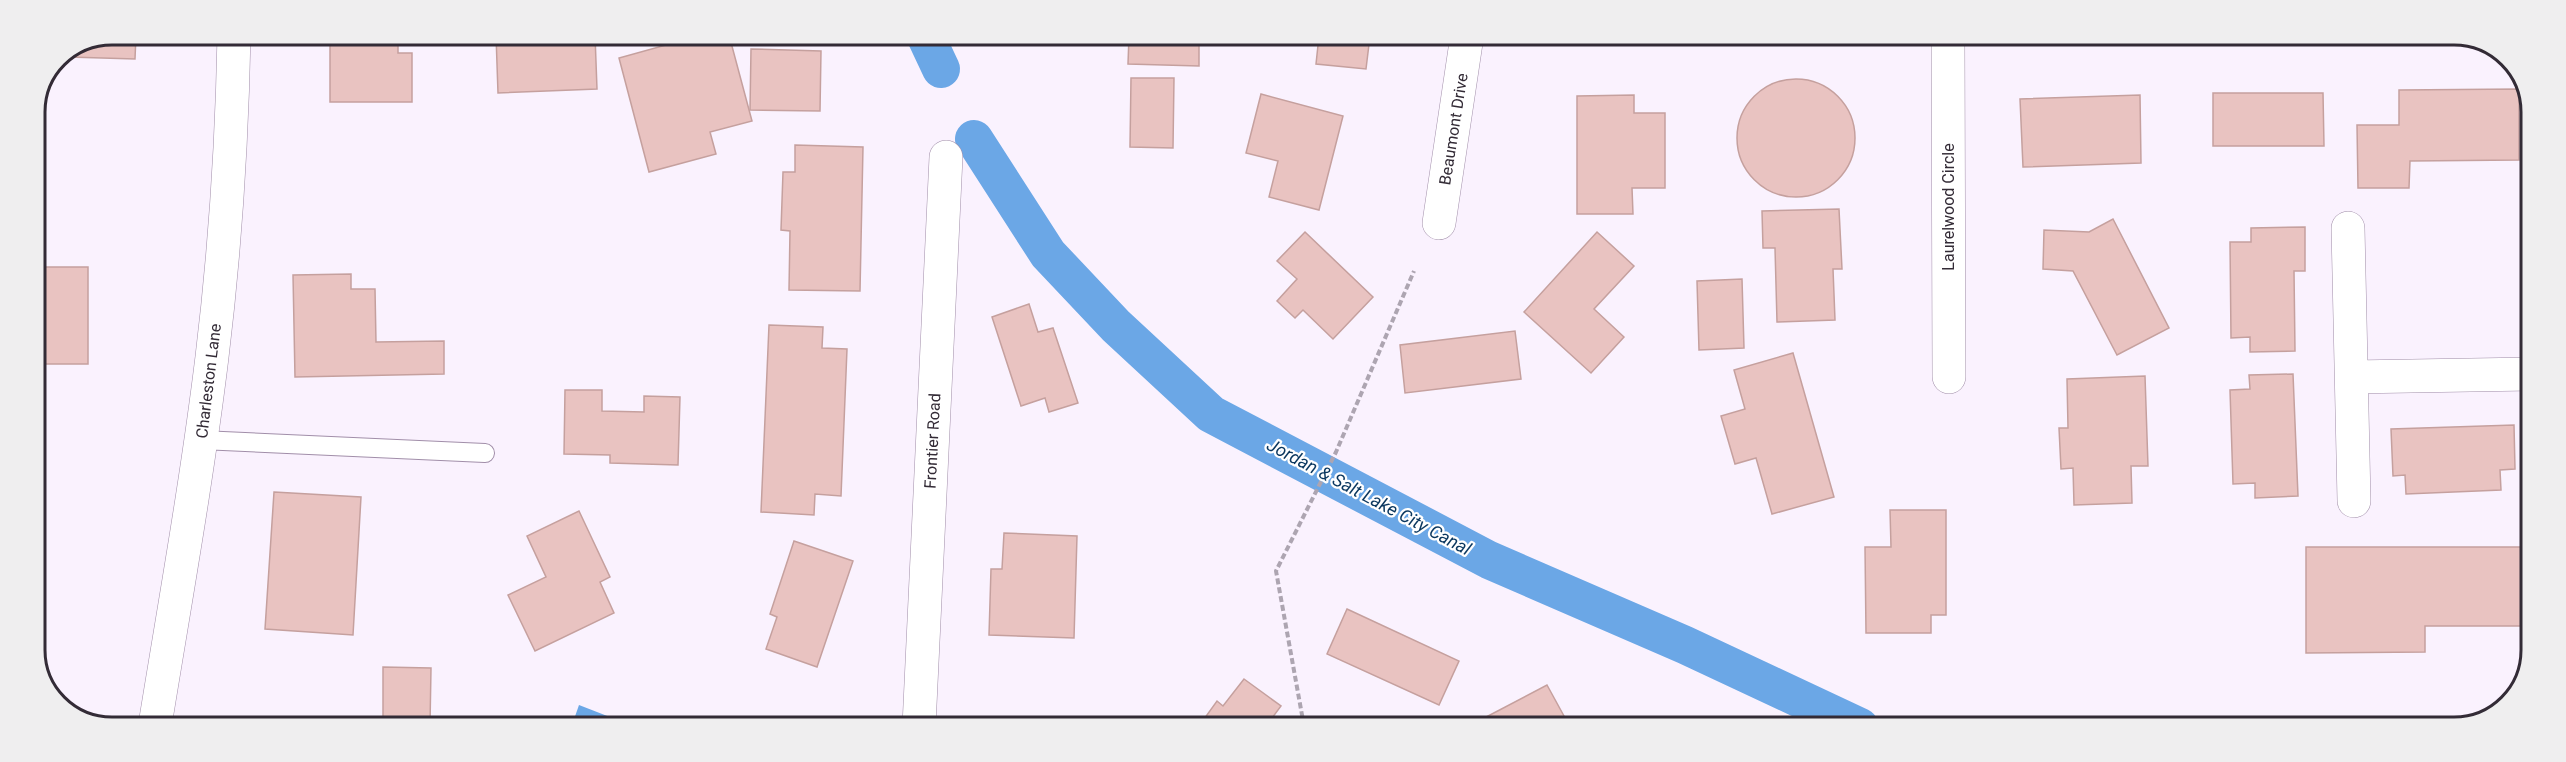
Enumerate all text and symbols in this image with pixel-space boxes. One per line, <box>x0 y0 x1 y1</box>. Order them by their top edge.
street label: Beaumont Drive <box>1435 72 1472 186</box>
street label: Laurelwood Circle <box>1939 143 1958 271</box>
street label: Charleston Lane <box>192 323 225 440</box>
street label: Frontier Road <box>921 393 944 489</box>
water label: Jordan & Salt Lake City Canal <box>1264 434 1475 560</box>

